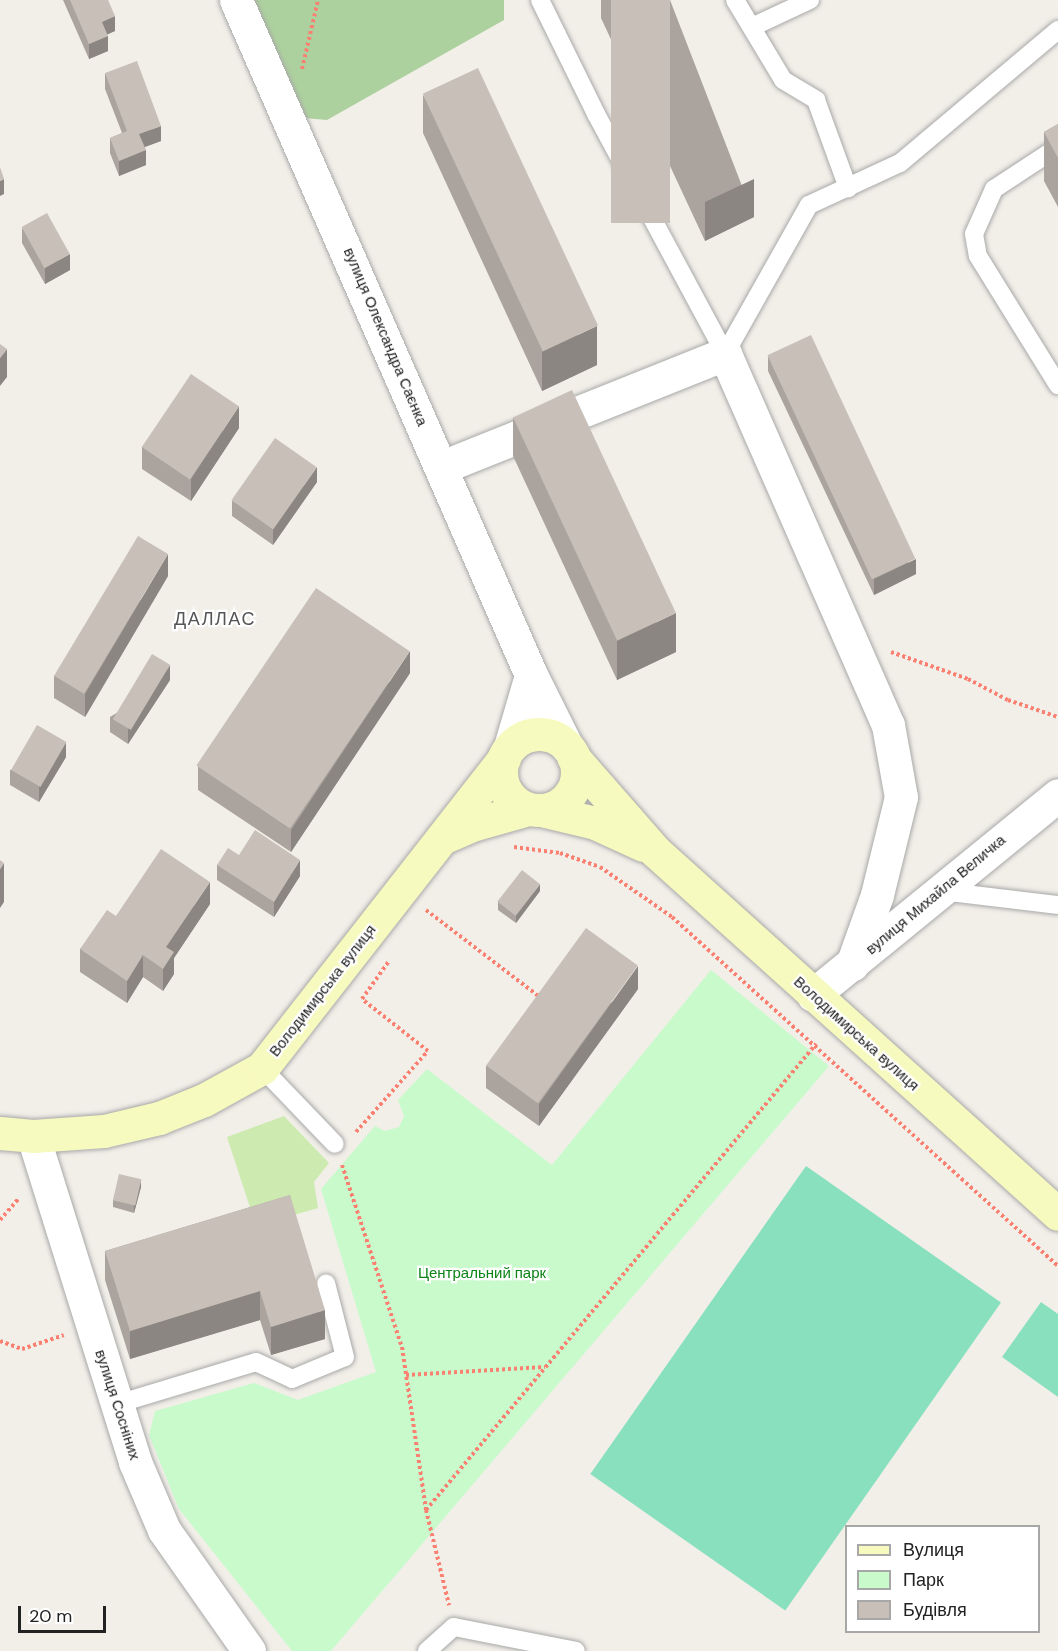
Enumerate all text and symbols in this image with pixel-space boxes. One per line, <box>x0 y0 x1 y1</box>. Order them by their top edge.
street label: вулиця Олександра Саєнка <box>339 245 431 429</box>
district label: ДАЛЛАС <box>174 608 256 630</box>
street label: вулиця Михайла Величка <box>863 831 1009 959</box>
street label: Володимирська вулиця <box>266 922 380 1060</box>
street label: Володимирська вулиця <box>790 973 922 1095</box>
park label: Центральний парк <box>418 1265 546 1283</box>
street label: вулиця Сосніних <box>91 1347 143 1463</box>
legend <box>845 1525 1040 1633</box>
text: Вулиця <box>903 1538 964 1562</box>
text: Парк <box>903 1568 944 1592</box>
scale bar <box>21 1594 110 1632</box>
text: Будівля <box>903 1598 967 1622</box>
text: 20 m <box>29 1604 72 1628</box>

